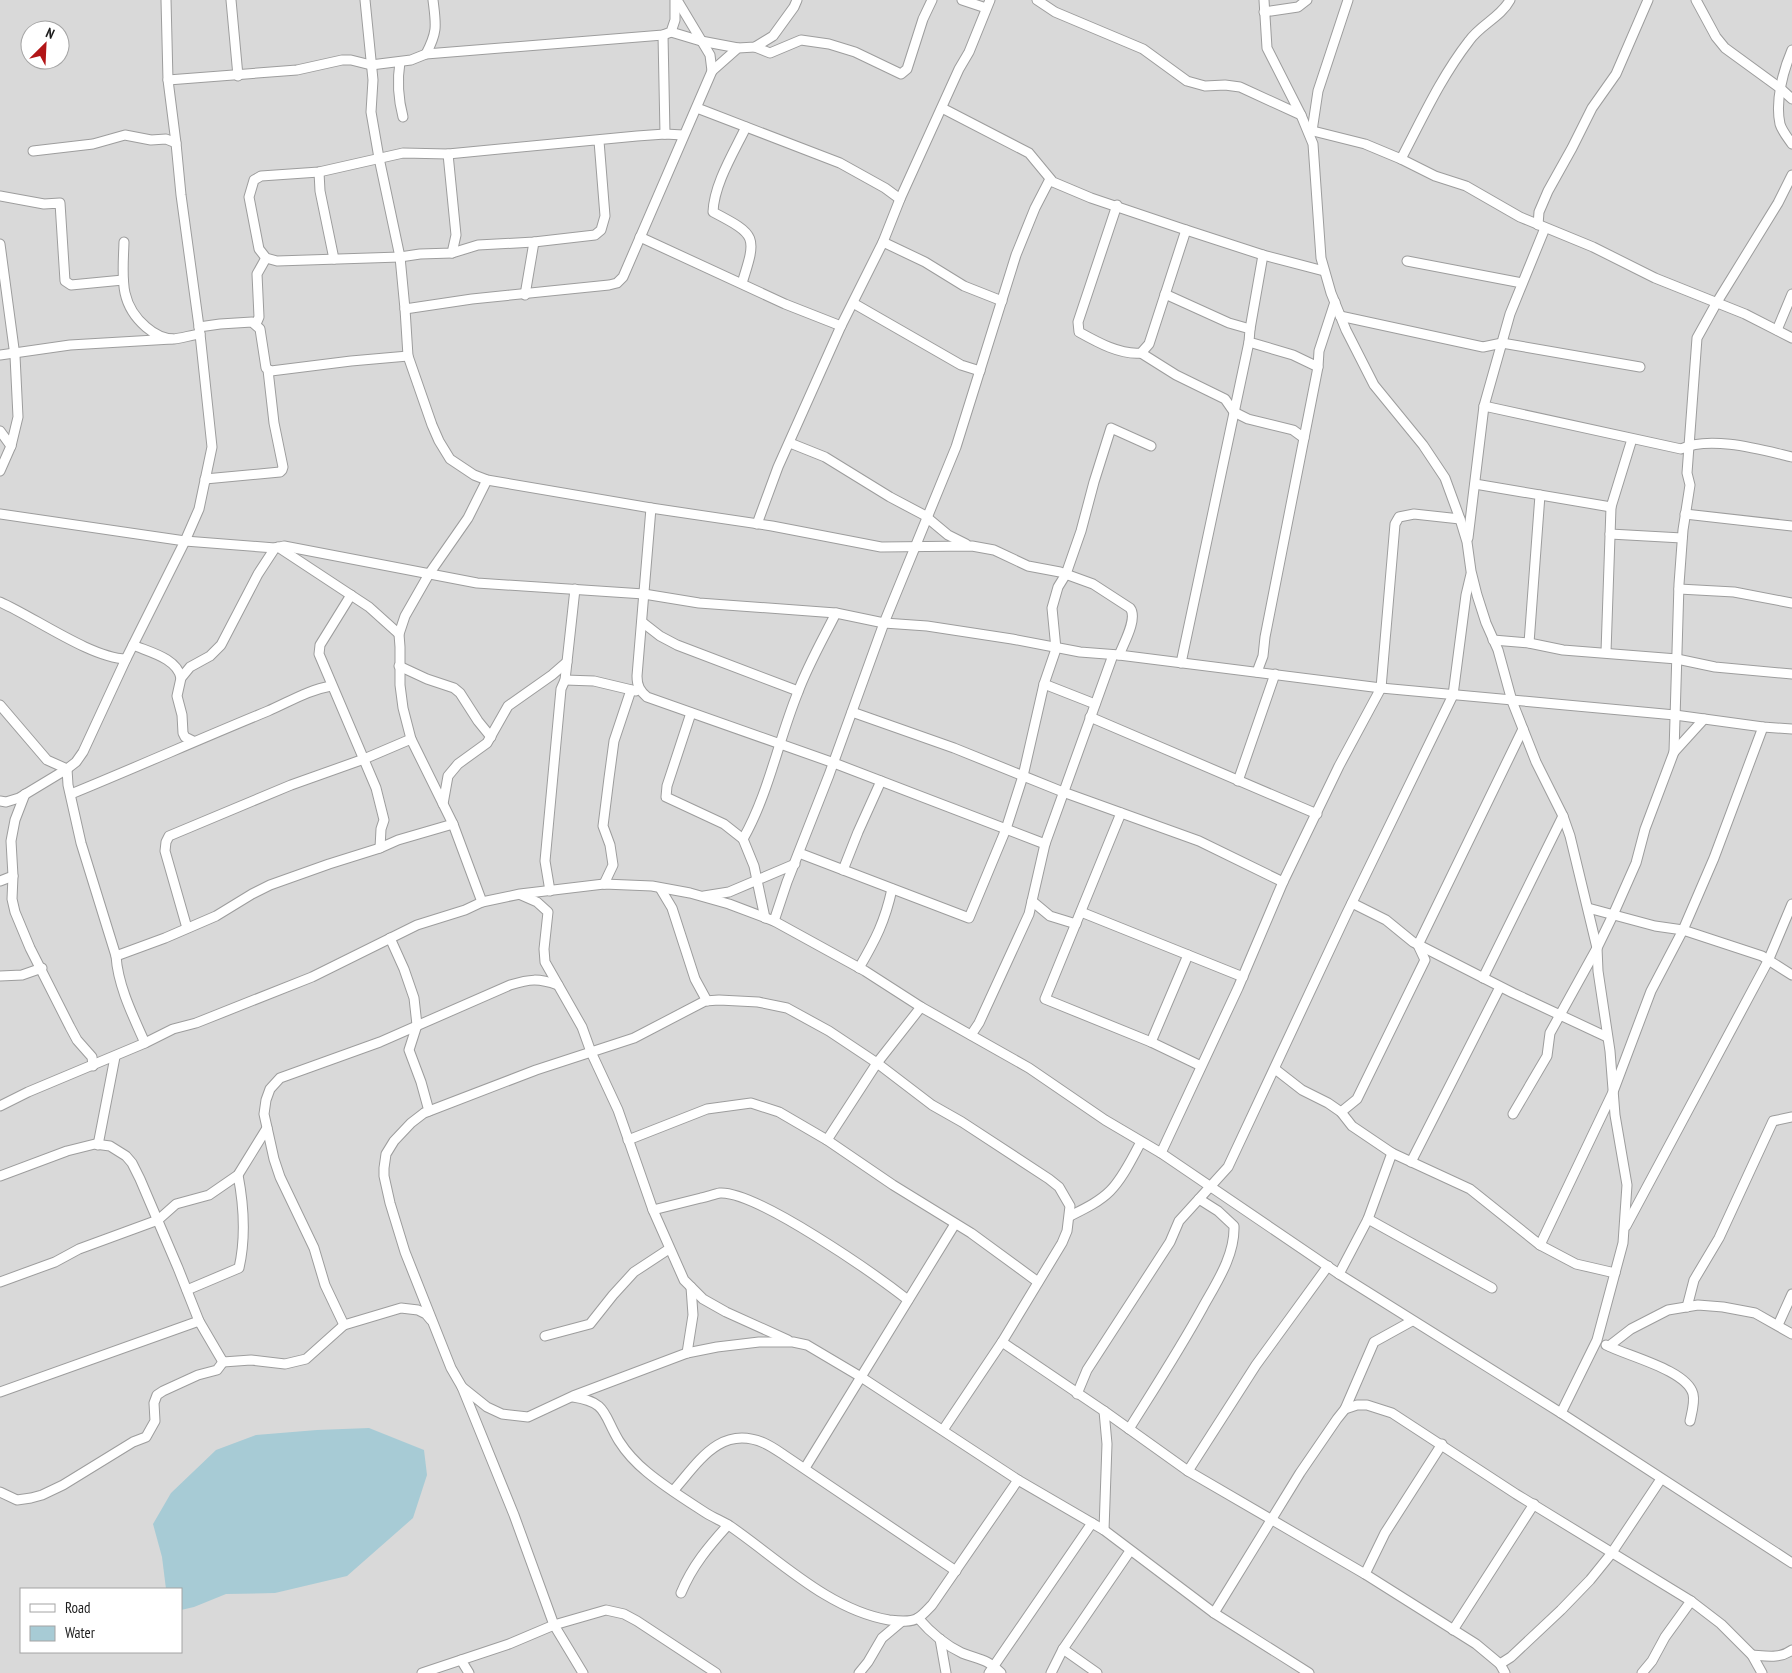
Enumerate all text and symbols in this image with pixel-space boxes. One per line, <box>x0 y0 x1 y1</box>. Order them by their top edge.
north arrow <box>20 20 70 70</box>
text: N <box>43 23 57 43</box>
legend <box>20 1588 182 1653</box>
text: Road <box>65 1598 91 1617</box>
text: Water <box>65 1623 96 1642</box>

